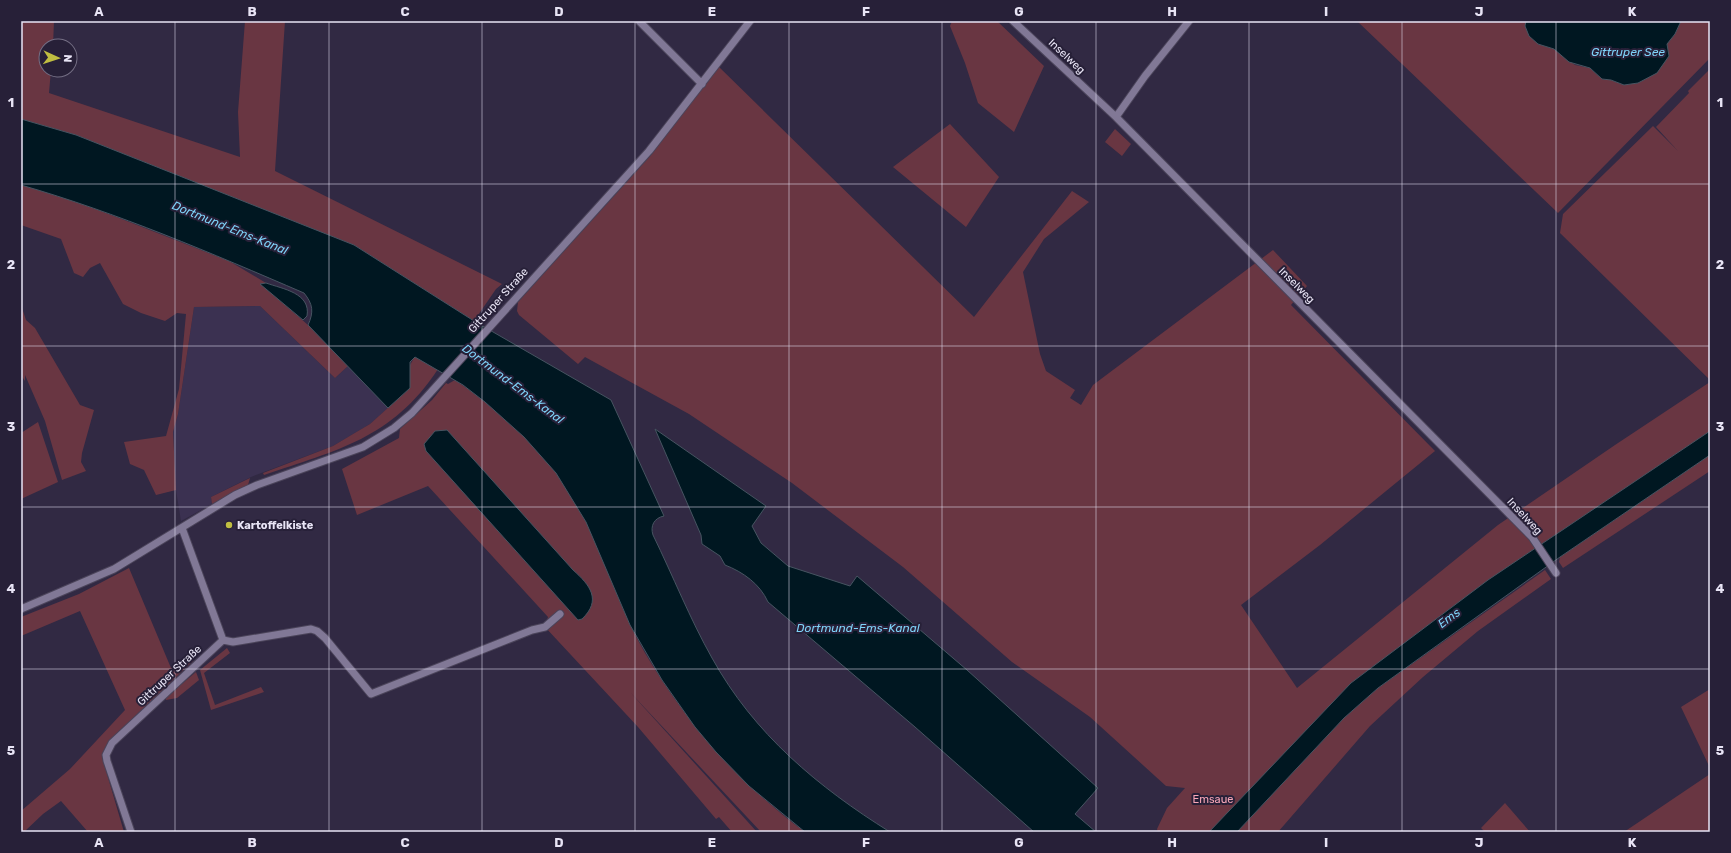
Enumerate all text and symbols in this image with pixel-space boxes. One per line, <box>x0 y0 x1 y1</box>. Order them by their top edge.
text: A <box>94 4 104 19</box>
text: B <box>247 4 257 19</box>
text: C <box>400 4 410 19</box>
text: D <box>554 4 564 19</box>
text: E <box>708 4 716 19</box>
text: F <box>862 4 870 19</box>
text: G <box>1014 4 1024 19</box>
text: H <box>1167 4 1177 19</box>
text: I <box>1324 4 1328 19</box>
text: J <box>1475 4 1483 19</box>
text: K <box>1628 4 1637 19</box>
street label: Inselweg <box>1046 36 1088 77</box>
north arrow <box>38 38 78 78</box>
water label: Gittruper See <box>1591 45 1665 59</box>
text: N <box>61 54 74 63</box>
text: 1 <box>8 95 14 110</box>
text: 1 <box>1717 95 1723 110</box>
water label: Dortmund-Ems-Kanal <box>170 198 291 258</box>
text: 2 <box>7 257 15 272</box>
text: 2 <box>1716 257 1724 272</box>
street label: Gittruper Straße <box>466 265 531 335</box>
street label: Inselweg <box>1276 265 1317 306</box>
water label: Dortmund-Ems-Kanal <box>460 341 567 427</box>
text: 3 <box>7 419 16 434</box>
text: 3 <box>1716 419 1725 434</box>
street label: Inselweg <box>1504 495 1545 537</box>
place label: Kartoffelkiste <box>237 519 314 532</box>
marker: Kartoffelkiste <box>224 520 234 530</box>
text: 4 <box>7 581 16 596</box>
text: 4 <box>1716 581 1725 596</box>
water label: Ems <box>1435 605 1463 631</box>
water label: Dortmund-Ems-Kanal <box>796 621 921 635</box>
street label: Gittruper Straße <box>135 642 204 708</box>
text: 5 <box>7 743 15 758</box>
text: 5 <box>1716 743 1724 758</box>
park label: Emsaue <box>1193 793 1233 806</box>
text: A <box>94 835 104 850</box>
text: B <box>247 835 257 850</box>
text: C <box>400 835 410 850</box>
text: D <box>554 835 564 850</box>
text: E <box>708 835 716 850</box>
text: F <box>862 835 870 850</box>
text: G <box>1014 835 1024 850</box>
text: H <box>1167 835 1177 850</box>
text: I <box>1324 835 1328 850</box>
text: J <box>1475 835 1483 850</box>
text: K <box>1628 835 1637 850</box>

